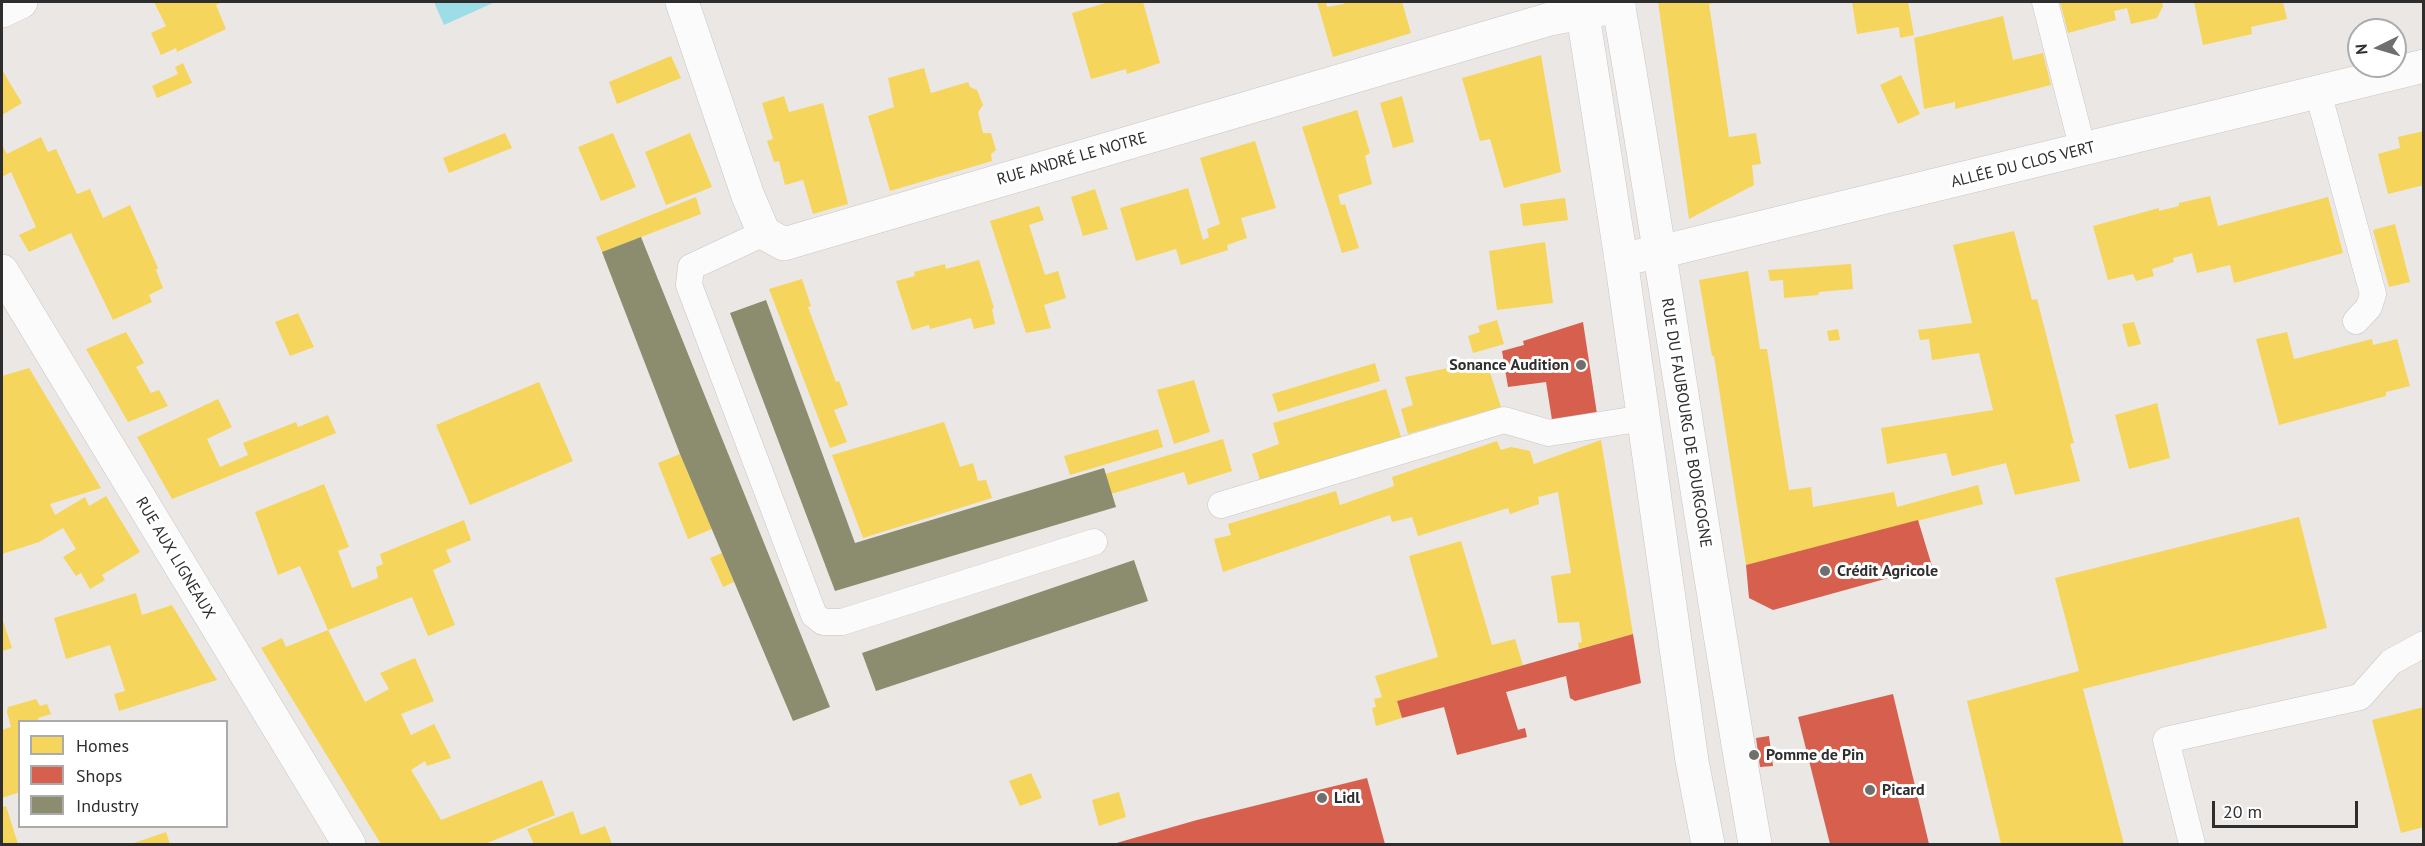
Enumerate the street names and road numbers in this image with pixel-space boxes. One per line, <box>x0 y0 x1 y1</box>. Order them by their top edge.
street label: RUE ANDRÉ LE NOTRE <box>995 128 1149 190</box>
street label: ALLÉE DU CLOS VERT <box>1949 138 2097 192</box>
street label: RUE DU FAUBOURG DE BOURGOGNE <box>1657 297 1715 549</box>
street label: RUE AUX LIGNEAUX <box>131 494 219 622</box>

